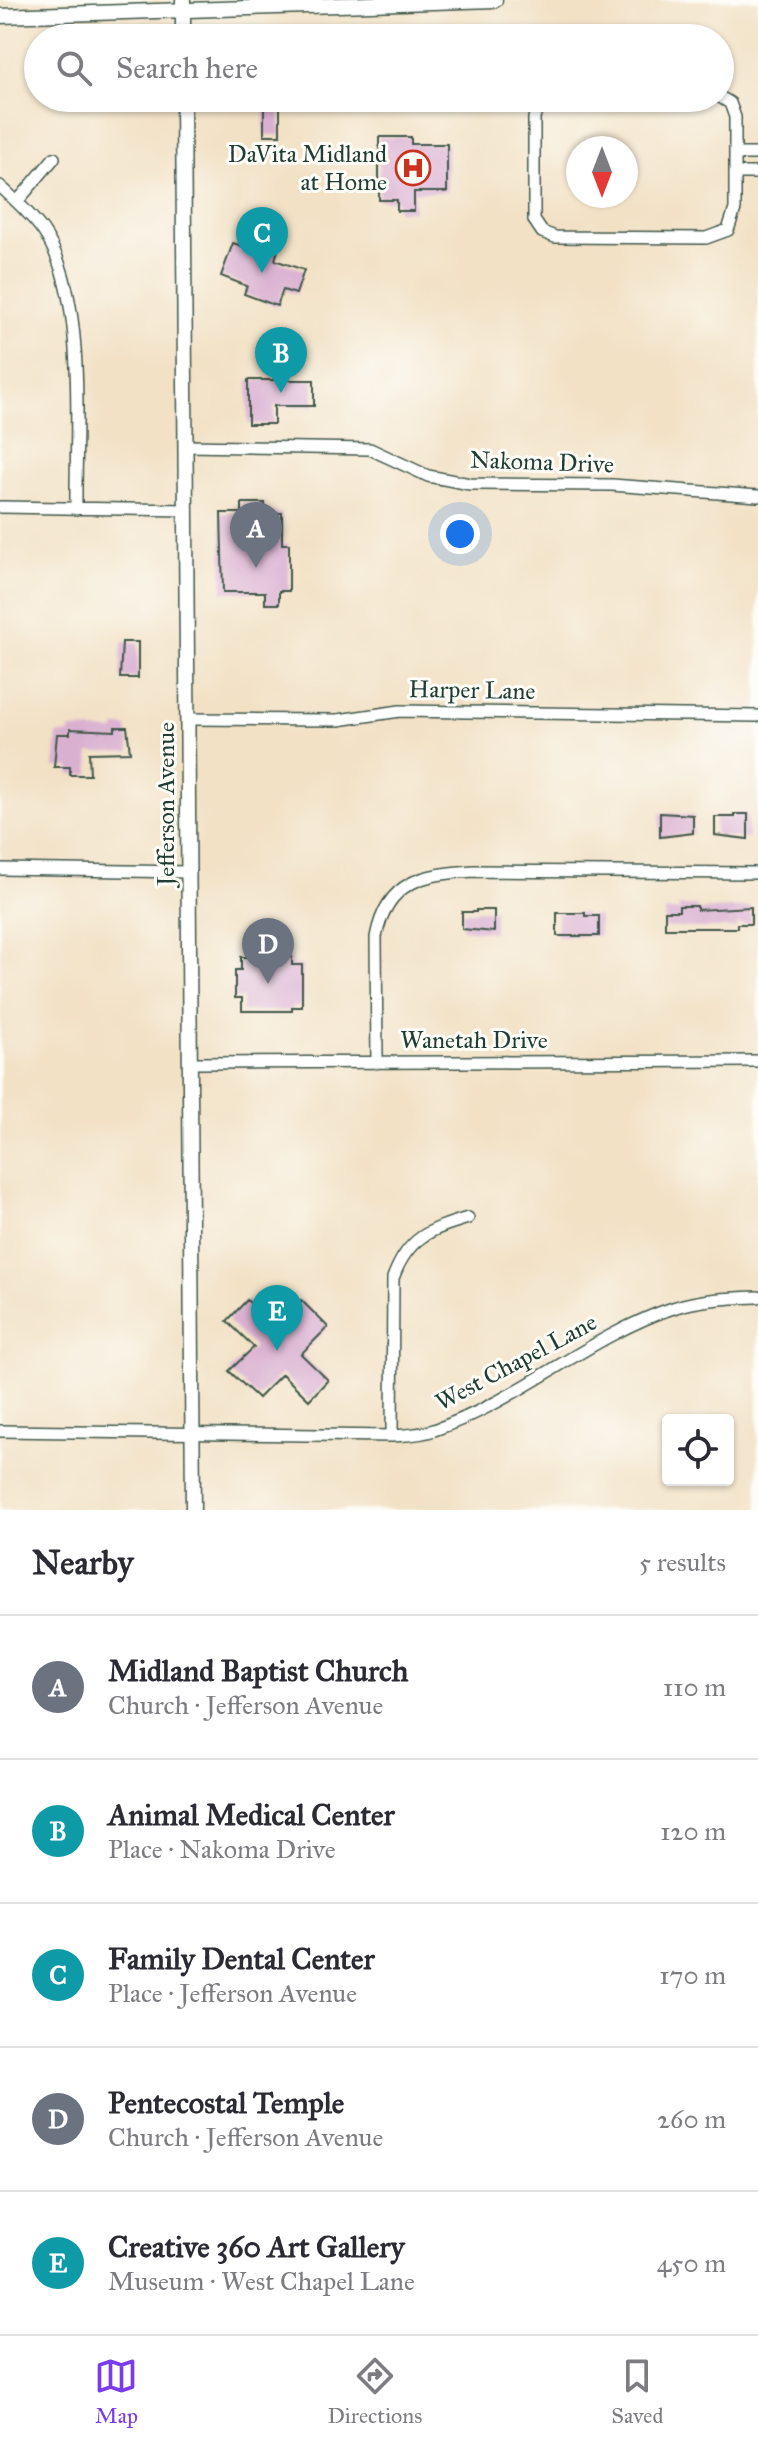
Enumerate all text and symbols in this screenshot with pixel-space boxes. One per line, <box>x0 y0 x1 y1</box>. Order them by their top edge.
search box <box>24 24 734 112</box>
icon: search <box>52 46 96 90</box>
text: Search here <box>116 50 258 86</box>
north arrow <box>566 136 638 208</box>
place label: DaVita Midland at Home <box>228 139 387 197</box>
hospital icon: DaVita Midland at Home <box>394 149 432 187</box>
pin: C <box>236 207 288 273</box>
pin: B <box>255 327 307 393</box>
street label: Nakoma Drive <box>470 444 614 480</box>
pin: A <box>230 502 282 568</box>
your location <box>440 514 480 554</box>
street label: Harper Lane <box>408 674 536 706</box>
street label: Jefferson Avenue <box>151 722 181 889</box>
pin: D <box>242 918 294 984</box>
street label: Wanetah Drive <box>400 1025 548 1055</box>
pin: E <box>251 1285 303 1351</box>
street label: West Chapel Lane <box>430 1307 602 1417</box>
map controls <box>662 1414 734 1486</box>
button: locate <box>662 1414 734 1486</box>
text: Nearby <box>32 1542 134 1583</box>
text: 5 results <box>639 1546 726 1578</box>
text: Midland Baptist Church <box>108 1653 408 1689</box>
text: A <box>49 1671 67 1703</box>
text: 110 m <box>663 1671 726 1703</box>
text: Church · Jefferson Avenue <box>108 1689 383 1721</box>
text: Animal Medical Center <box>108 1797 395 1833</box>
text: B <box>49 1815 67 1847</box>
text: 120 m <box>660 1815 726 1847</box>
text: Place · Nakoma Drive <box>108 1833 336 1865</box>
text: Family Dental Center <box>108 1941 375 1977</box>
text: C <box>49 1959 67 1991</box>
text: 170 m <box>659 1959 726 1991</box>
text: Place · Jefferson Avenue <box>108 1977 357 2009</box>
text: Pentecostal Temple <box>108 2085 344 2121</box>
text: D <box>48 2103 68 2135</box>
text: 260 m <box>657 2103 726 2135</box>
text: Church · Jefferson Avenue <box>108 2121 383 2153</box>
text: Creative 360 Art Gallery <box>108 2229 405 2265</box>
text: E <box>49 2247 67 2279</box>
text: 450 m <box>657 2247 726 2279</box>
text: Museum · West Chapel Lane <box>108 2265 415 2297</box>
tab: Map <box>94 2354 138 2429</box>
tab: Directions <box>327 2354 422 2429</box>
tab: Saved <box>611 2354 663 2429</box>

